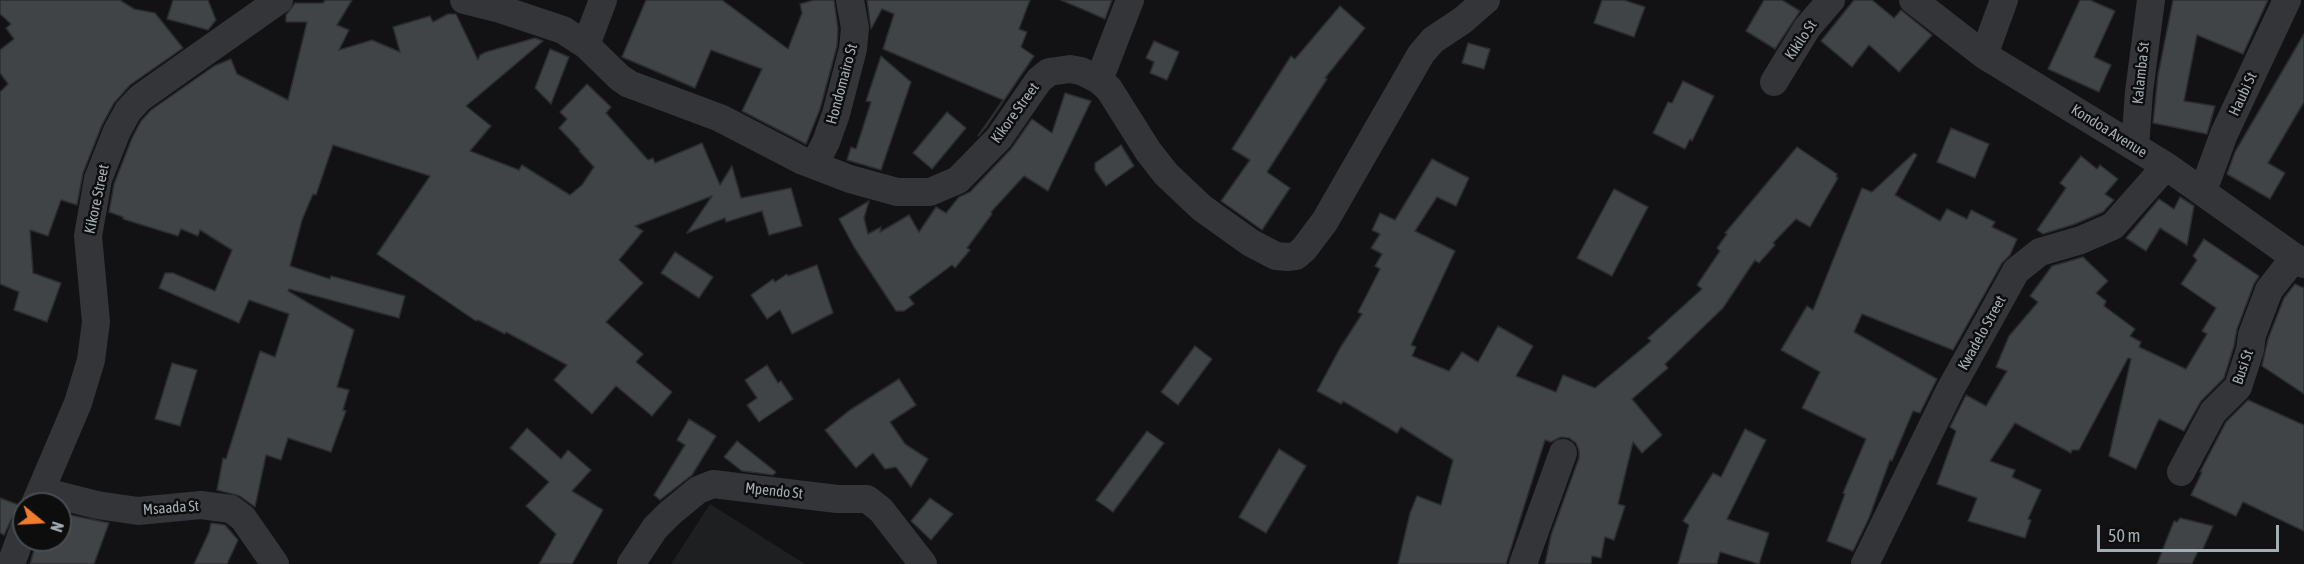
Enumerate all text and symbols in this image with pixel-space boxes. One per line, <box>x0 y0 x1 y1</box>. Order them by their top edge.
street label: Kikilo St <box>1781 17 1821 63</box>
street label: Kalamba St <box>2129 41 2153 105</box>
street label: Hondomairo St <box>823 42 861 126</box>
street label: Haubi St <box>2225 69 2261 119</box>
street label: Kikore Street <box>987 79 1043 147</box>
street label: Kondoa Avenue <box>2068 101 2150 161</box>
street label: Kikore Street <box>81 163 113 235</box>
street label: Kwadelo Street <box>1954 293 2010 373</box>
street label: Busi St <box>2229 347 2257 387</box>
street label: Mpendo St <box>744 479 804 503</box>
north arrow <box>12 492 72 552</box>
street label: Msaada St <box>142 497 200 519</box>
scale bar <box>2100 513 2282 551</box>
text: N <box>47 520 67 534</box>
text: 50 m <box>2108 525 2140 546</box>

